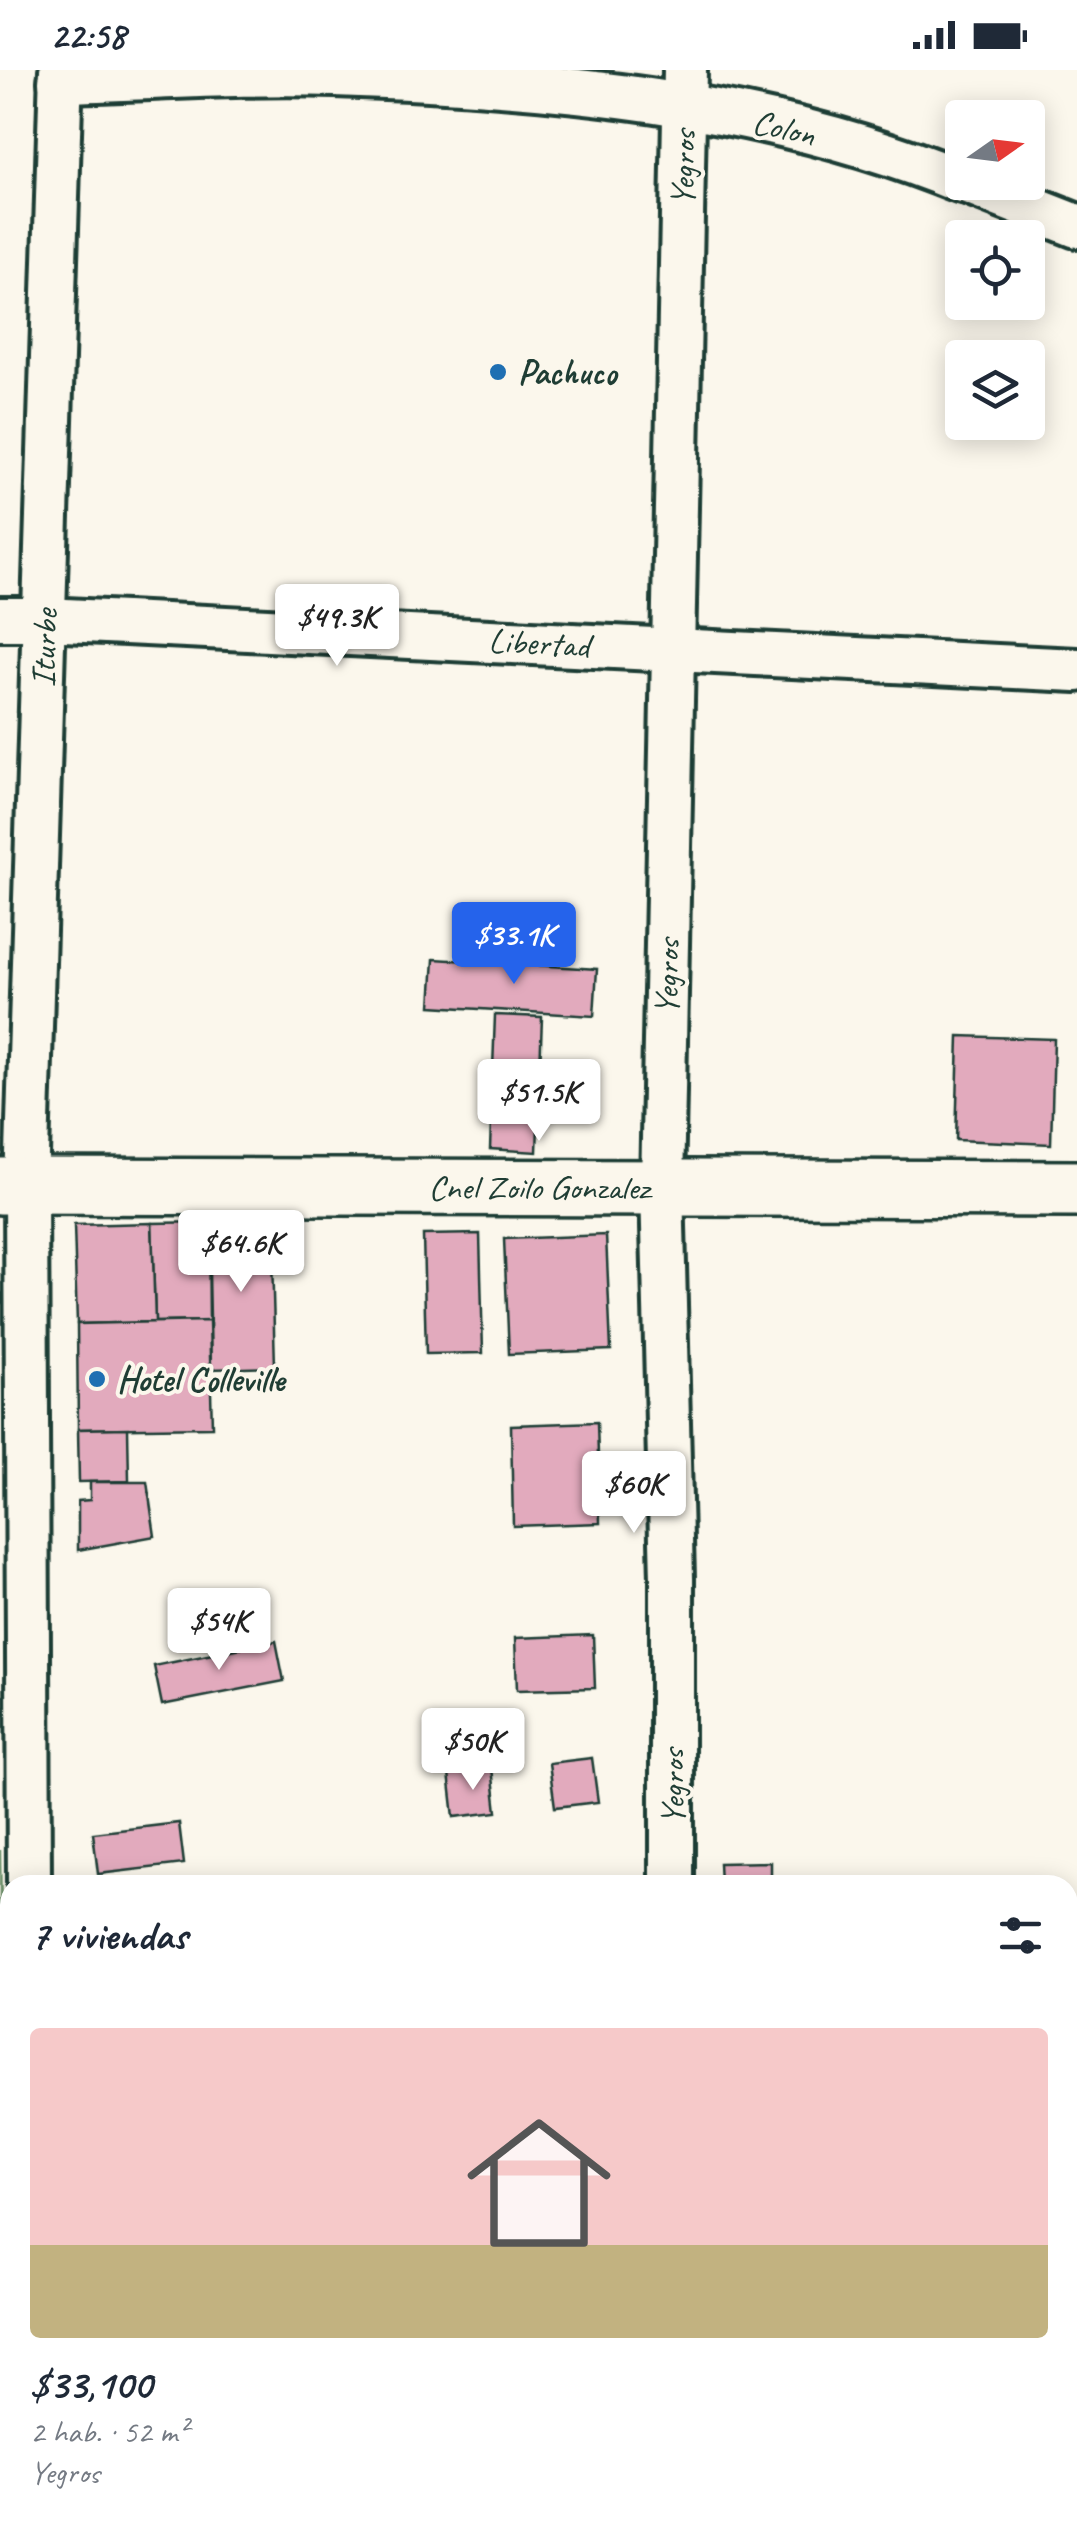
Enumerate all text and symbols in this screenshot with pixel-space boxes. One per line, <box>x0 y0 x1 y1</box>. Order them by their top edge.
text: 22:58 <box>50 12 125 59</box>
street label: Colon <box>748 99 820 157</box>
north arrow <box>945 100 1045 200</box>
map controls <box>945 100 1045 440</box>
street label: Yegros <box>660 126 706 207</box>
button: locate <box>945 220 1045 320</box>
button: layers <box>945 340 1045 440</box>
place label: Pachuco <box>518 350 619 395</box>
marker: Pachuco <box>487 361 509 383</box>
pin: $49.3K <box>256 584 418 669</box>
text: $49.3K <box>297 596 377 637</box>
street label: Iturbe <box>20 606 68 688</box>
street label: Libertad <box>488 618 596 668</box>
pin: $33.1K <box>433 902 595 987</box>
text: $33.1K <box>474 914 554 955</box>
street label: Yegros <box>644 935 690 1016</box>
pin: $51.5K <box>458 1059 620 1144</box>
text: $51.5K <box>499 1071 579 1112</box>
street label: Cnel Zoilo Gonzalez <box>429 1165 653 1210</box>
pin: $64.6K <box>160 1210 322 1295</box>
text: $64.6K <box>200 1222 282 1263</box>
place label: Hotel Colleville <box>117 1357 287 1402</box>
marker: Hotel Colleville <box>86 1368 108 1390</box>
pin: $60K <box>575 1451 693 1536</box>
text: $60K <box>604 1463 664 1504</box>
pin: $54K <box>160 1588 278 1673</box>
text: $54K <box>190 1600 248 1641</box>
pin: $50K <box>414 1708 532 1793</box>
text: $50K <box>444 1720 502 1761</box>
street label: Yegros <box>650 1746 695 1825</box>
icon: filters <box>993 1908 1048 1963</box>
text: 7 viviendas <box>30 1909 187 1962</box>
icon: home <box>449 2093 629 2273</box>
text: $33,100 <box>30 2358 152 2411</box>
text: 2 hab. · 52 m² <box>30 2411 187 2452</box>
text: Yegros <box>30 2452 100 2493</box>

